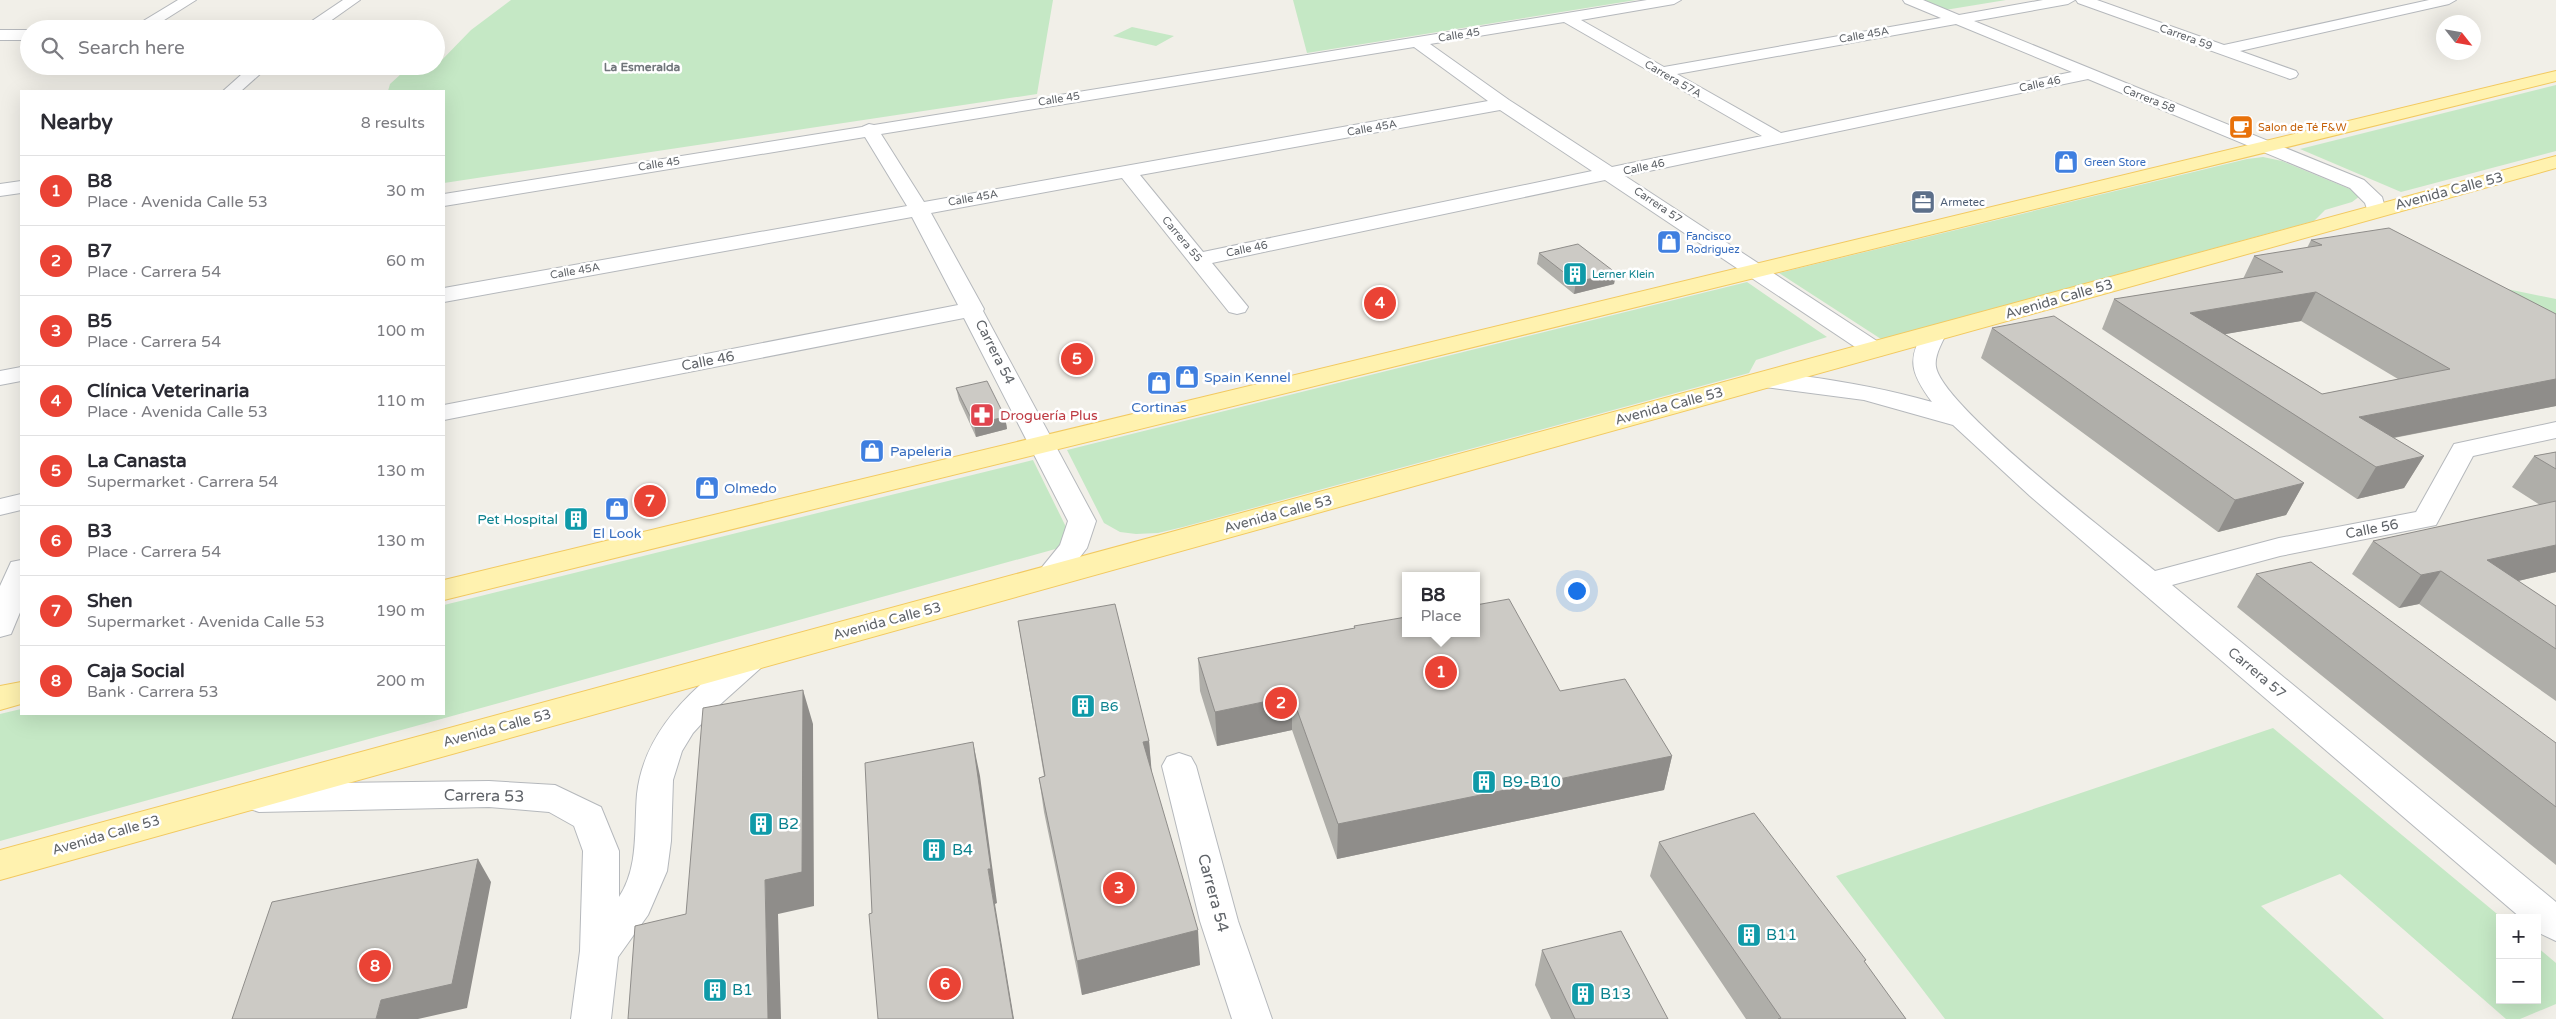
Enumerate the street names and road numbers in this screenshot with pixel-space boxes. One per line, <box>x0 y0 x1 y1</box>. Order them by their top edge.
street label: Carrera 59 <box>2158 21 2214 53</box>
street label: Calle 45A <box>1838 24 1890 46</box>
street label: Calle 45 <box>1437 25 1481 45</box>
street label: Carrera 57A <box>1642 57 1704 101</box>
street label: Calle 46 <box>2018 73 2062 95</box>
street label: Carrera 58 <box>2121 83 2177 115</box>
street label: Calle 45 <box>1037 89 1081 109</box>
street label: Calle 45A <box>1346 117 1398 139</box>
street label: Calle 45 <box>637 154 681 174</box>
street label: Calle 46 <box>1622 156 1666 178</box>
street label: Avenida Calle 53 <box>2393 168 2505 214</box>
street label: Carrera 57 <box>1631 184 1685 226</box>
street label: Calle 45A <box>947 187 999 209</box>
street label: Carrera 55 <box>1159 214 1205 264</box>
street label: Calle 46 <box>1225 238 1269 260</box>
street label: Calle 45A <box>549 260 601 282</box>
street label: Avenida Calle 53 <box>2003 275 2115 323</box>
street label: Carrera 54 <box>971 317 1019 387</box>
street label: Calle 46 <box>680 347 736 374</box>
street label: Avenida Calle 53 <box>1613 383 1725 429</box>
street label: Avenida Calle 53 <box>1222 491 1334 537</box>
street label: Calle 56 <box>2344 515 2400 542</box>
street label: Avenida Calle 53 <box>831 598 943 644</box>
street label: Carrera 57 <box>2225 644 2289 702</box>
street label: Avenida Calle 53 <box>441 705 553 751</box>
street label: Carrera 53 <box>444 785 524 807</box>
street label: Avenida Calle 53 <box>50 811 162 859</box>
street label: Carrera 54 <box>1193 852 1233 934</box>

